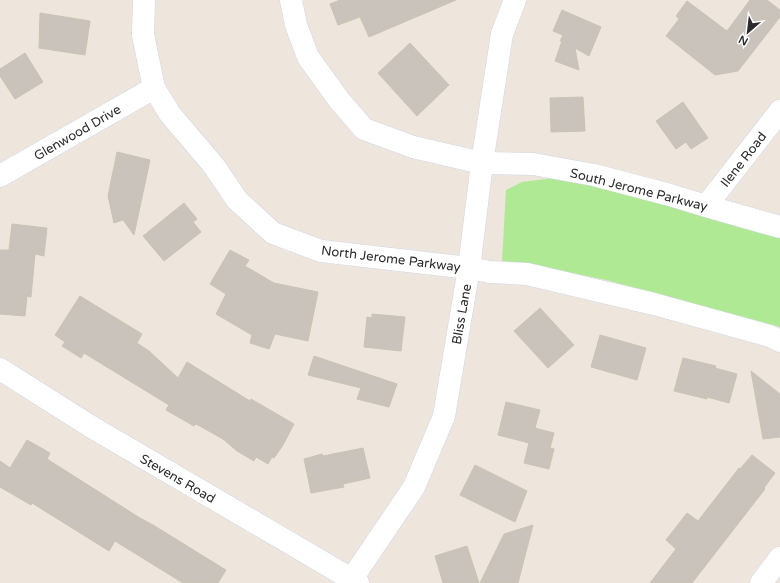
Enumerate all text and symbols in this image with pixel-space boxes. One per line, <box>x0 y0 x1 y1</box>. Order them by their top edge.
north arrow <box>728 12 768 52</box>
text: N <box>737 33 750 48</box>
street label: Glenwood Drive <box>31 101 124 164</box>
street label: Ilene Road <box>717 129 770 190</box>
street label: South Jerome Parkway <box>568 165 709 215</box>
street label: North Jerome Parkway <box>320 243 462 275</box>
street label: Bliss Lane <box>449 283 475 346</box>
street label: Stevens Road <box>137 451 218 507</box>

